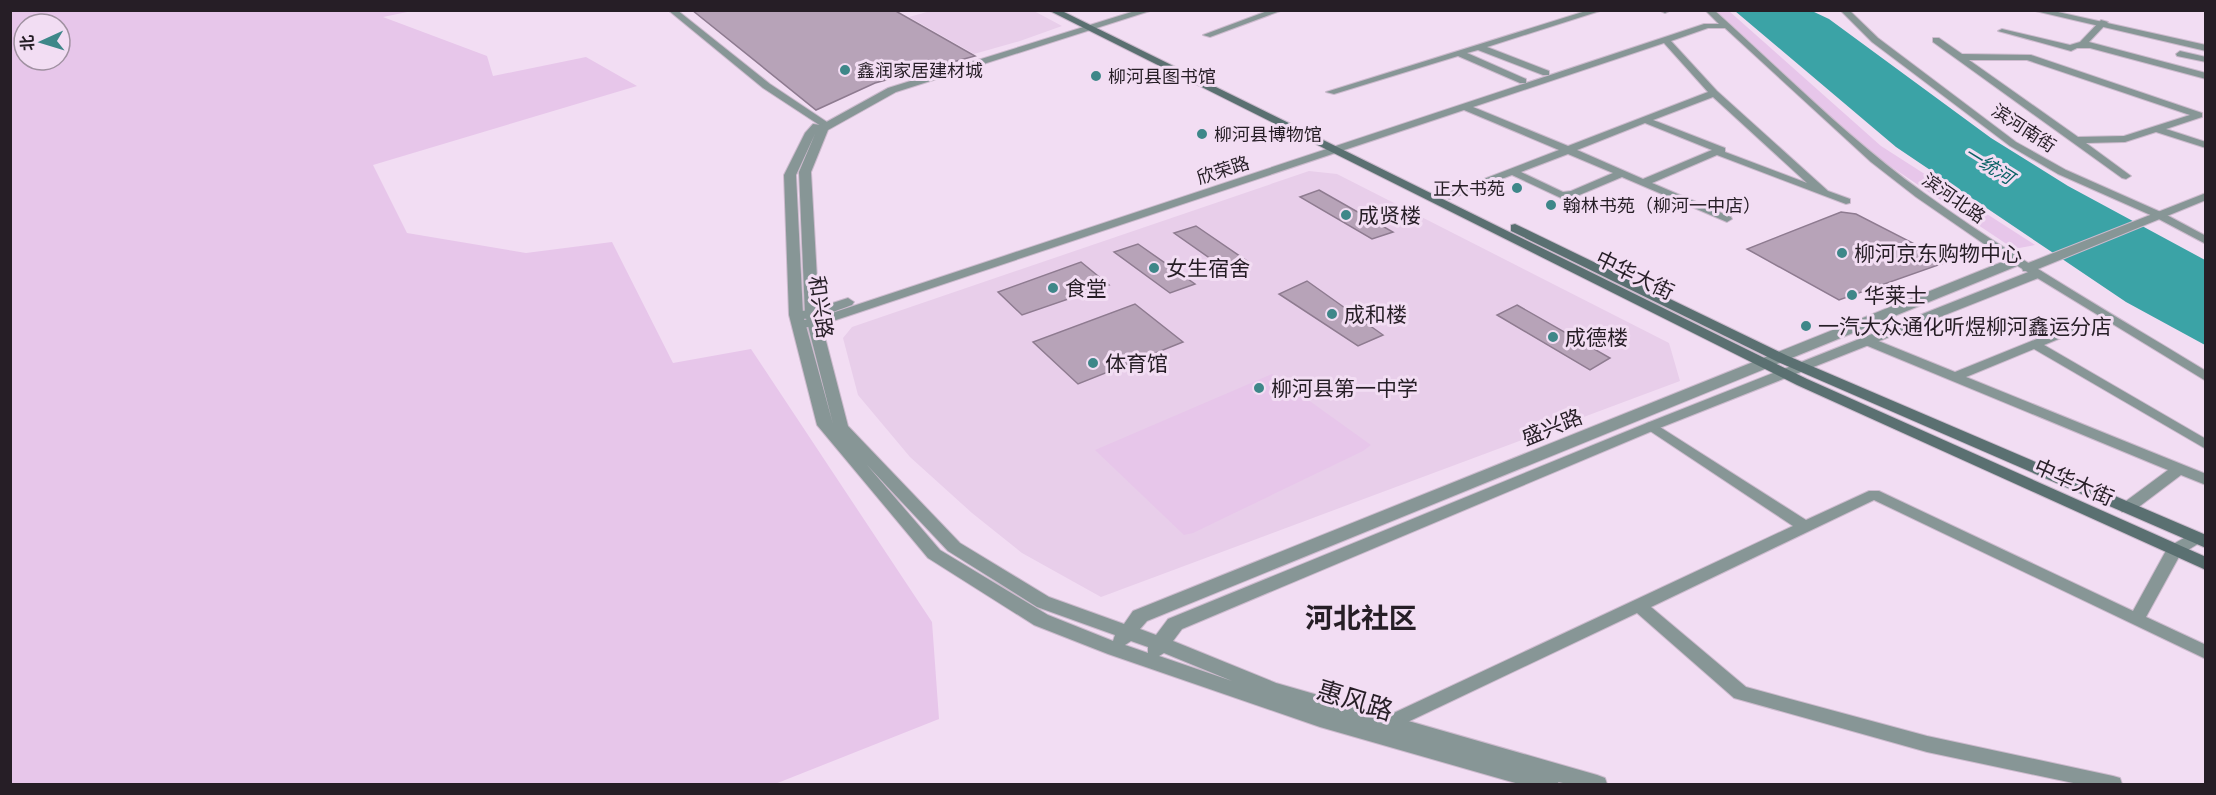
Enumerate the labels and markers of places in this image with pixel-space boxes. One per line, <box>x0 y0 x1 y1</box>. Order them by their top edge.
place label: 鑫润家居建材城 <box>857 59 983 82</box>
marker: 鑫润家居建材城 <box>838 63 852 77</box>
place label: 柳河县图书馆 <box>1108 65 1216 88</box>
marker: 柳河县图书馆 <box>1089 69 1103 83</box>
place label: 柳河县博物馆 <box>1214 123 1322 146</box>
marker: 柳河县博物馆 <box>1195 127 1209 141</box>
place label: 正大书苑 <box>1433 177 1505 200</box>
marker: 正大书苑 <box>1510 181 1524 195</box>
place label: 翰林书苑（柳河一中店） <box>1563 194 1761 217</box>
marker: 翰林书苑（柳河一中店） <box>1544 198 1558 212</box>
place label: 成贤楼 <box>1358 202 1421 229</box>
marker: 成贤楼 <box>1339 208 1353 222</box>
place label: 柳河京东购物中心 <box>1854 240 2022 267</box>
marker: 柳河京东购物中心 <box>1835 246 1849 260</box>
place label: 女生宿舍 <box>1166 255 1250 282</box>
marker: 女生宿舍 <box>1147 261 1161 275</box>
place label: 食堂 <box>1065 275 1107 302</box>
marker: 食堂 <box>1046 281 1060 295</box>
place label: 华莱士 <box>1864 282 1927 309</box>
marker: 华莱士 <box>1845 288 1859 302</box>
place label: 成和楼 <box>1344 301 1407 328</box>
marker: 成和楼 <box>1325 307 1339 321</box>
place label: 一汽大众通化听煜柳河鑫运分店 <box>1818 313 2112 340</box>
marker: 一汽大众通化听煜柳河鑫运分店 <box>1799 319 1813 333</box>
place label: 成德楼 <box>1565 324 1628 351</box>
marker: 成德楼 <box>1546 330 1560 344</box>
place label: 体育馆 <box>1105 350 1168 377</box>
marker: 体育馆 <box>1086 356 1100 370</box>
place label: 柳河县第一中学 <box>1271 375 1418 402</box>
marker: 柳河县第一中学 <box>1252 381 1266 395</box>

